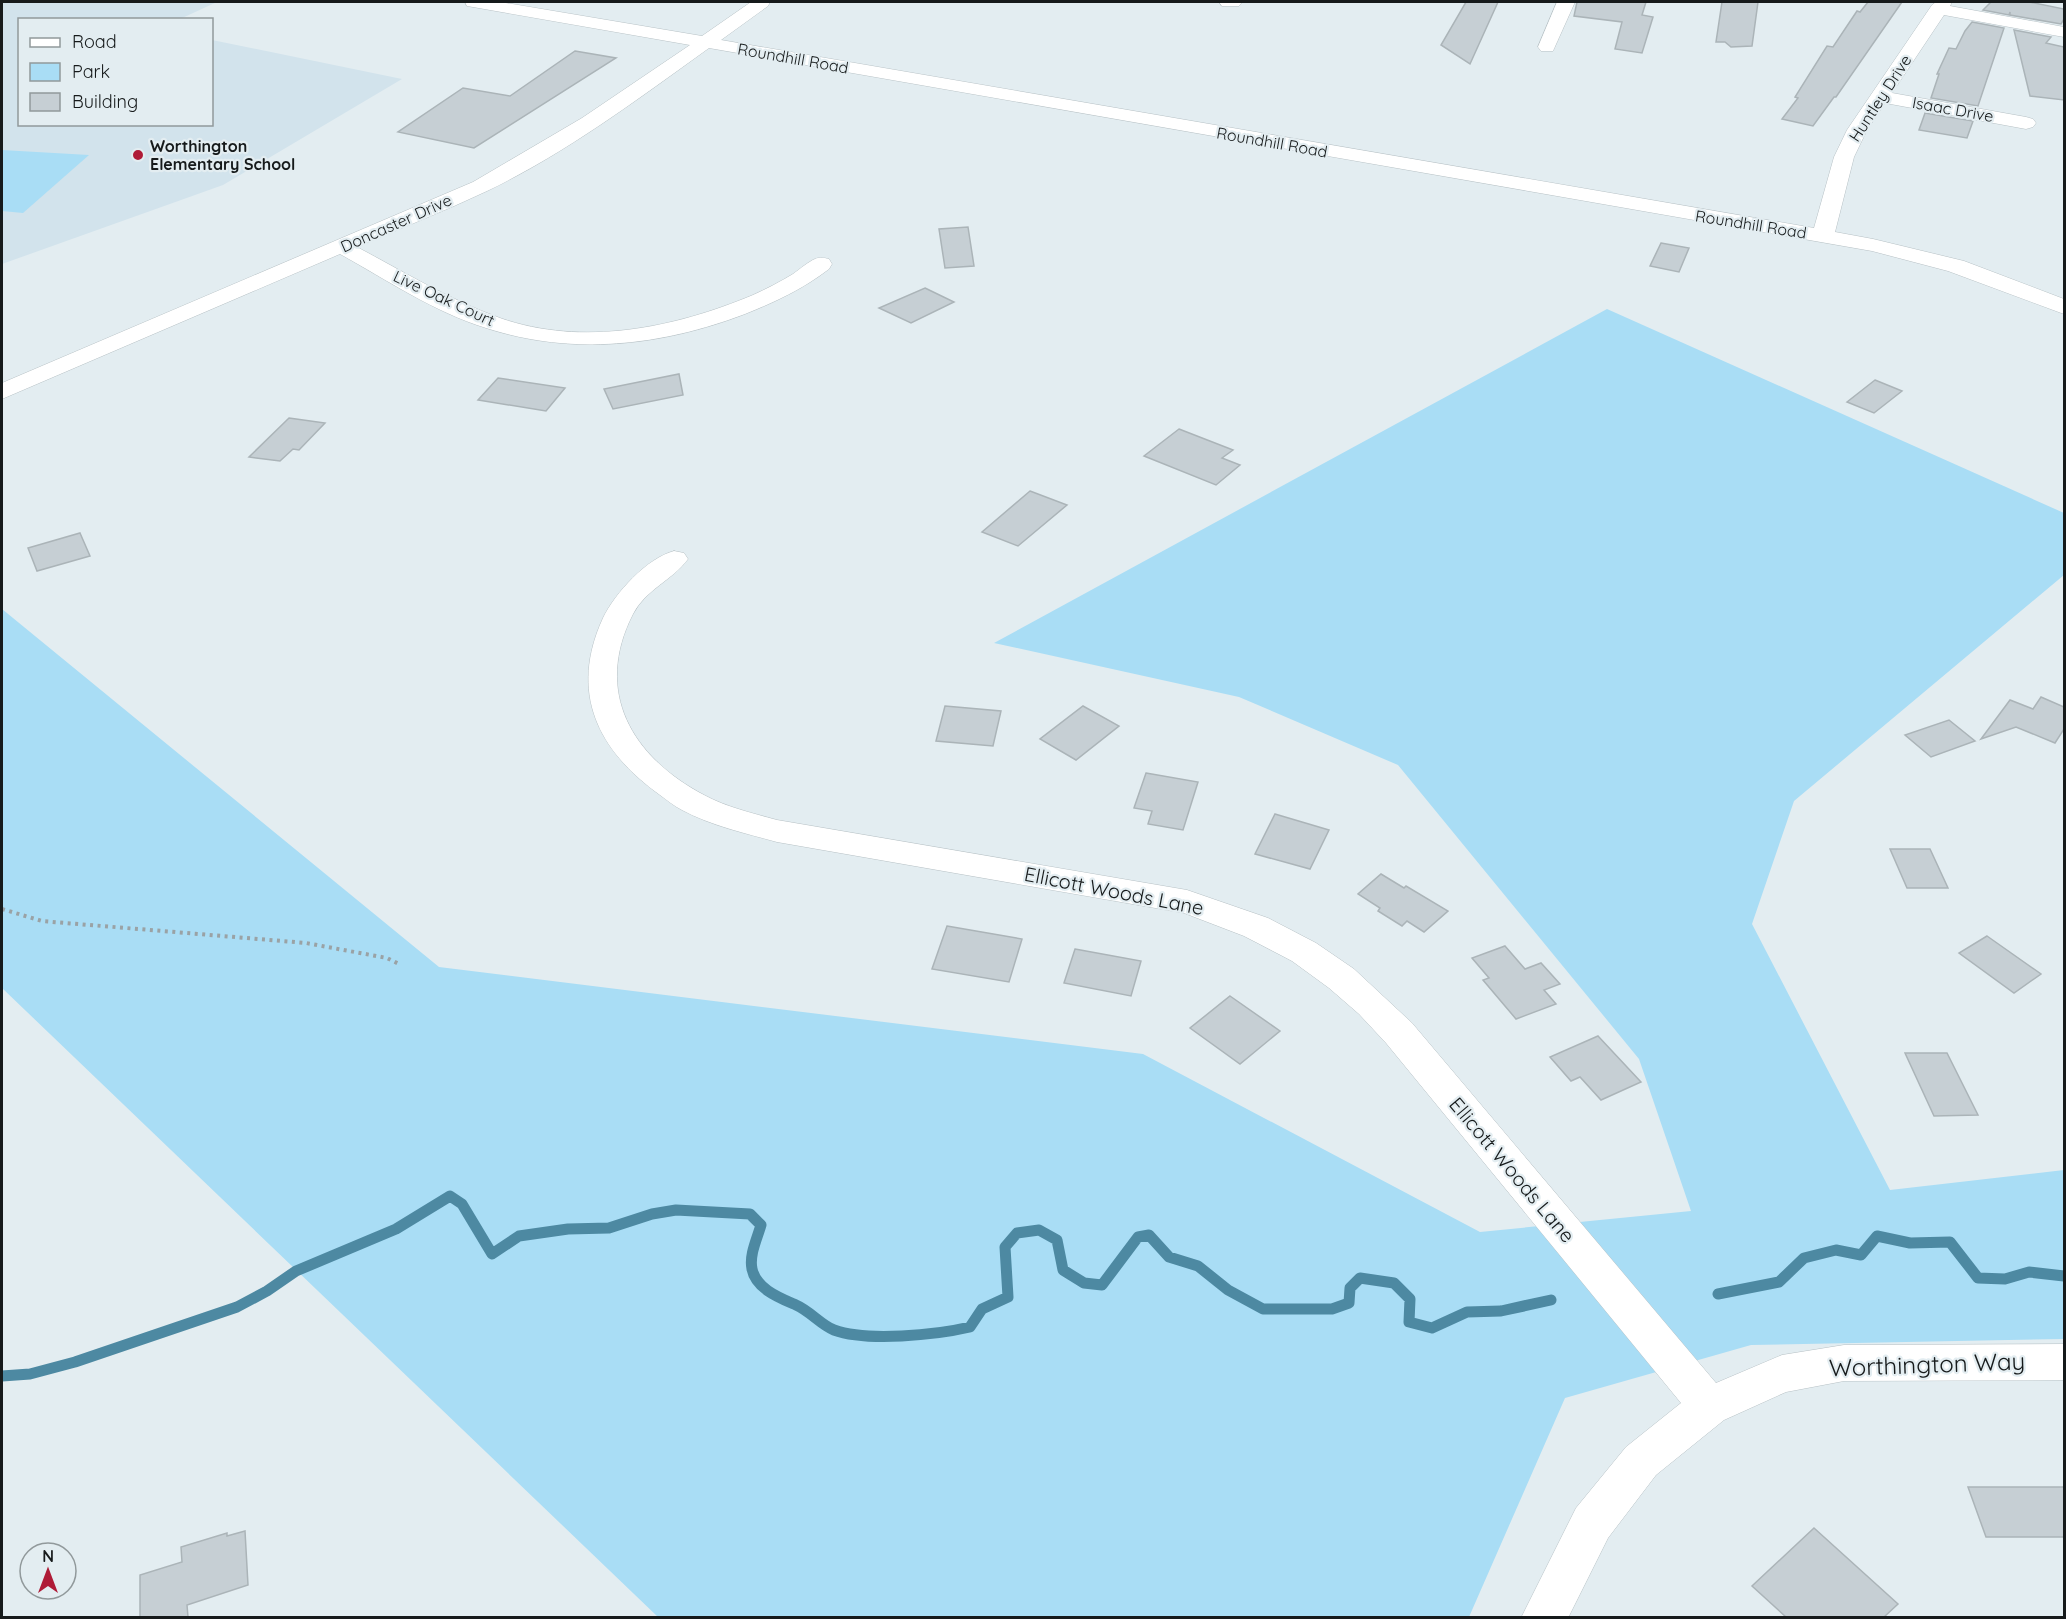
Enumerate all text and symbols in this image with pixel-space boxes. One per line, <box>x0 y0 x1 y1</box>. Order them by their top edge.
legend <box>18 18 213 126</box>
text: Road <box>72 30 117 53</box>
street label: Roundhill Road <box>736 38 850 78</box>
street label: Huntley Drive <box>1844 51 1916 145</box>
text: Park <box>72 60 110 83</box>
text: Building <box>72 90 138 113</box>
street label: Isaac Drive <box>1911 92 1995 126</box>
street label: Roundhill Road <box>1215 122 1329 162</box>
place label: Worthington Elementary School <box>150 136 295 174</box>
marker: Worthington Elementary School <box>131 148 145 162</box>
street label: Doncaster Drive <box>337 190 455 256</box>
street label: Roundhill Road <box>1694 205 1808 243</box>
street label: Live Oak Court <box>390 266 498 330</box>
street label: Ellicott Woods Lane <box>1022 861 1206 920</box>
street label: Ellicott Woods Lane <box>1444 1092 1580 1247</box>
street label: Worthington Way <box>1828 1346 2026 1382</box>
north arrow <box>18 1541 78 1601</box>
text: N <box>42 1546 54 1566</box>

